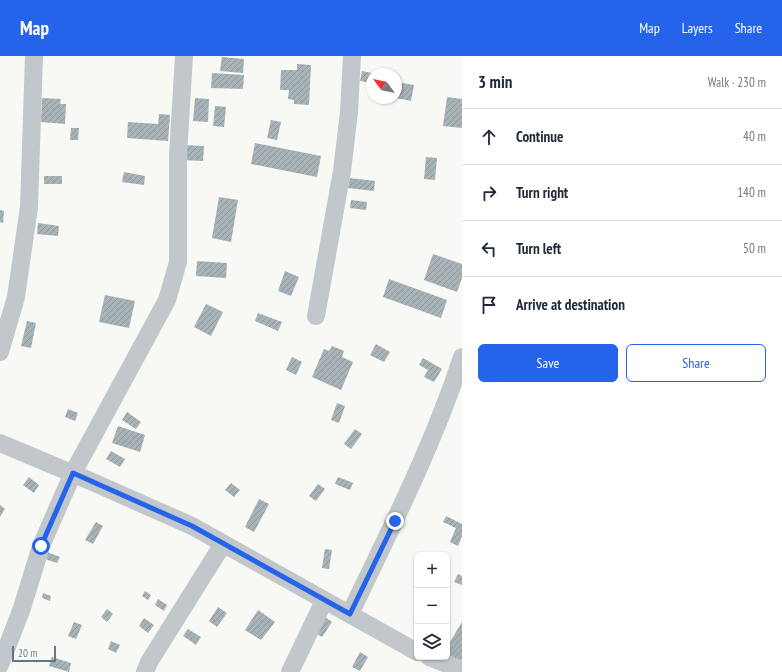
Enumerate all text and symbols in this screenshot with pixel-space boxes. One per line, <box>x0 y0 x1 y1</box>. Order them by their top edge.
text: Map <box>20 16 49 40</box>
text: Map <box>639 19 660 37</box>
text: Layers <box>682 19 713 37</box>
text: Share <box>735 19 762 37</box>
north arrow <box>366 68 402 104</box>
text: 3 min <box>478 71 512 93</box>
text: Walk · 230 m <box>708 74 766 91</box>
icon: ahead <box>478 126 500 148</box>
text: Continue <box>516 127 563 146</box>
text: 40 m <box>743 128 766 145</box>
icon: right <box>478 182 500 204</box>
text: Turn right <box>516 183 568 202</box>
text: 140 m <box>737 184 766 201</box>
icon: left <box>478 238 500 260</box>
text: Turn left <box>516 239 561 258</box>
text: 50 m <box>743 240 766 257</box>
icon: arrive <box>478 294 500 316</box>
text: Arrive at destination <box>516 295 625 314</box>
button: Save <box>478 344 618 382</box>
button: Share <box>626 344 766 382</box>
route end <box>386 512 404 530</box>
route start <box>32 537 50 555</box>
map controls <box>414 552 450 660</box>
button: + <box>414 552 450 588</box>
button: − <box>414 588 450 624</box>
button: layers <box>414 624 450 660</box>
scale bar <box>12 644 56 663</box>
text: 20 m <box>18 646 37 660</box>

